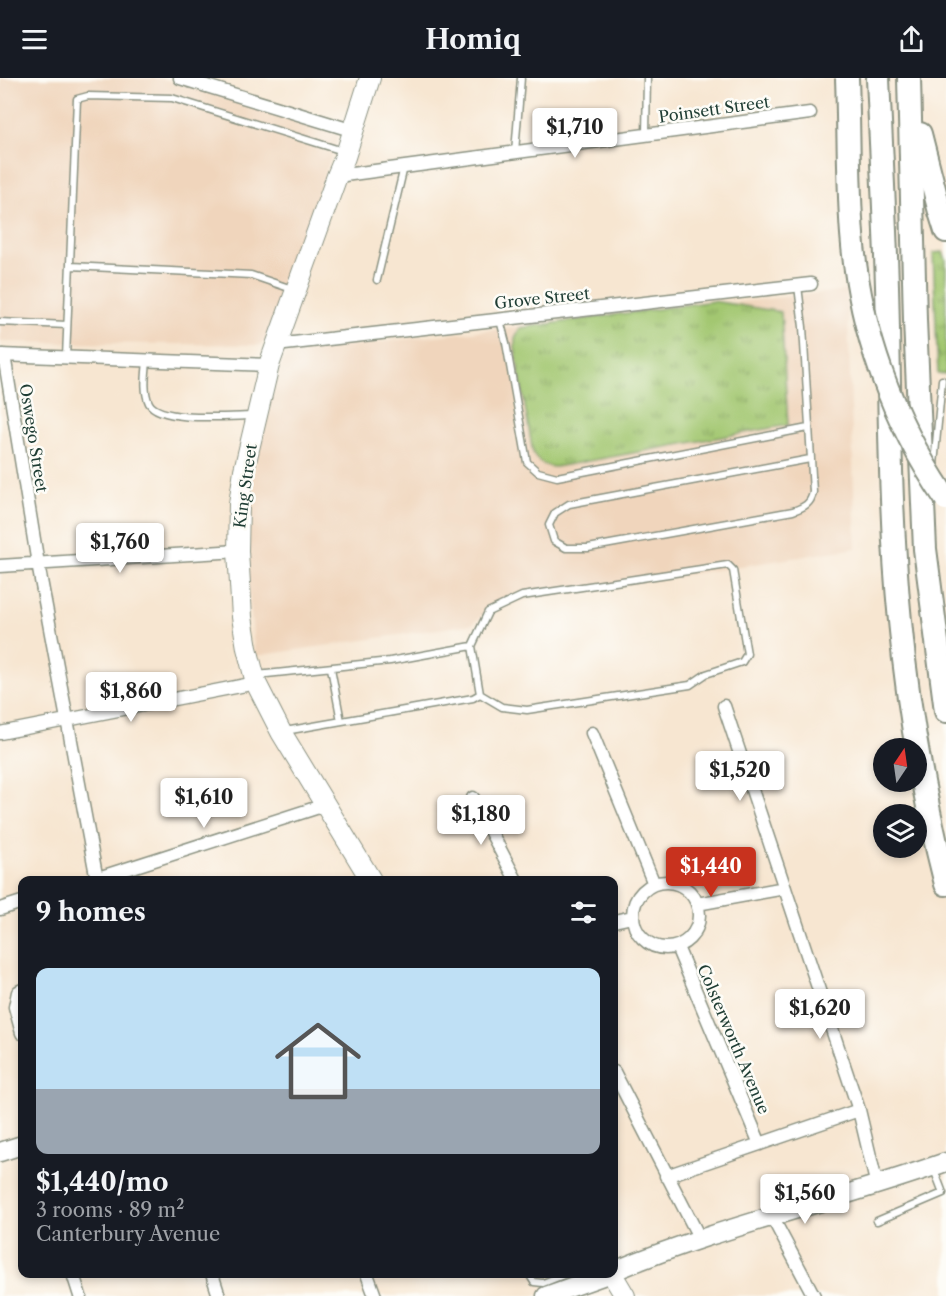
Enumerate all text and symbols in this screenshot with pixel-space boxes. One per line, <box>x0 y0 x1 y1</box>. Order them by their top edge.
icon: menu <box>18 23 51 56</box>
text: Homiq <box>425 23 521 56</box>
icon: share <box>895 23 928 56</box>
street label: Poinsett Street <box>657 91 771 127</box>
pin: $1,710 <box>526 108 624 159</box>
text: $1,710 <box>546 115 604 139</box>
street label: Grove Street <box>493 283 591 313</box>
street label: Oswego Street <box>16 382 53 494</box>
street label: King Street <box>229 442 261 530</box>
pin: $1,760 <box>71 523 169 574</box>
text: $1,760 <box>90 530 150 554</box>
pin: $1,860 <box>82 672 180 723</box>
text: $1,860 <box>100 679 162 703</box>
north arrow <box>873 738 927 792</box>
map controls <box>873 738 927 858</box>
pin: $1,520 <box>691 751 789 802</box>
text: $1,520 <box>709 758 771 782</box>
pin: $1,610 <box>155 778 253 829</box>
text: $1,610 <box>174 785 234 809</box>
pin: $1,180 <box>432 795 530 846</box>
text: $1,180 <box>451 802 511 826</box>
button: layers <box>873 804 927 858</box>
pin: $1,440 <box>662 847 760 898</box>
text: $1,440 <box>680 854 742 878</box>
text: 9 homes <box>36 896 146 928</box>
icon: filters <box>567 896 600 929</box>
street label: Colsterworth Avenue <box>693 961 775 1117</box>
pin: $1,620 <box>771 989 869 1040</box>
text: $1,620 <box>789 996 851 1020</box>
icon: home <box>264 1007 372 1115</box>
text: $1,440/mo <box>36 1166 168 1198</box>
pin: $1,560 <box>756 1174 854 1225</box>
text: $1,560 <box>774 1181 836 1205</box>
text: 3 rooms · 89 m² <box>36 1198 184 1222</box>
text: Canterbury Avenue <box>36 1222 220 1246</box>

